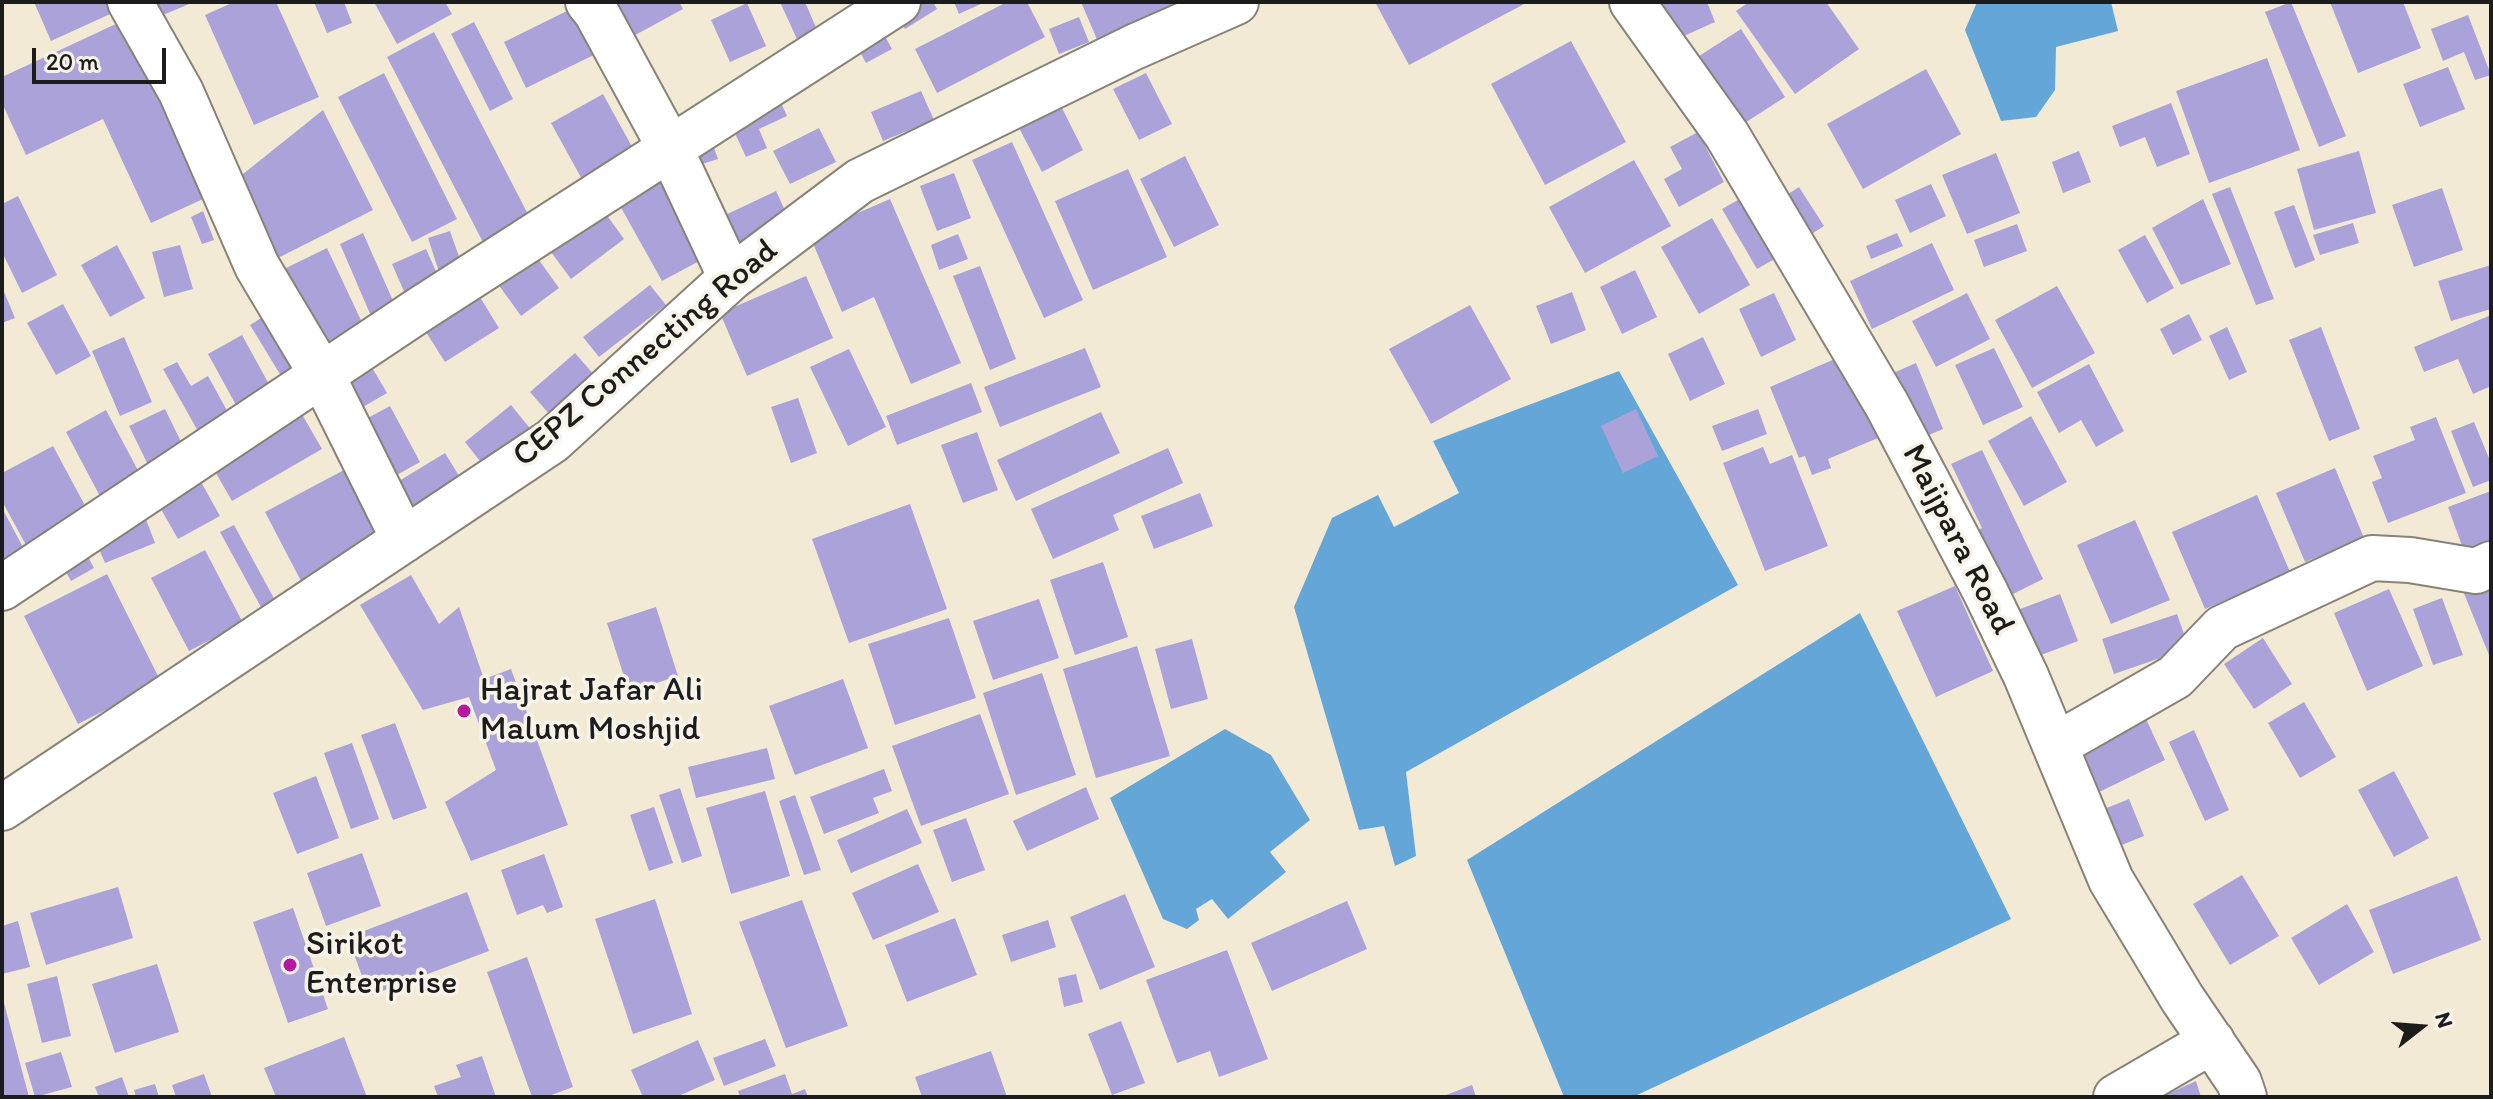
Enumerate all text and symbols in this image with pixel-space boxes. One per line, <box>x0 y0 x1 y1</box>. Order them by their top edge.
scale bar <box>36 32 170 82</box>
text: 20 m <box>46 47 99 76</box>
street label: CEPZ Connecting Road <box>505 231 787 477</box>
street label: Maijpara Road <box>1892 438 2022 642</box>
place label: Hajrat Jafar Ali Malum Moshjid <box>480 671 703 750</box>
marker: Hajrat Jafar Ali Malum Moshjid <box>455 702 473 720</box>
place label: Sirikot Enterprise <box>306 925 457 1004</box>
marker: Sirikot Enterprise <box>281 956 299 974</box>
north arrow <box>2381 987 2461 1067</box>
text: N <box>2429 1009 2460 1031</box>

